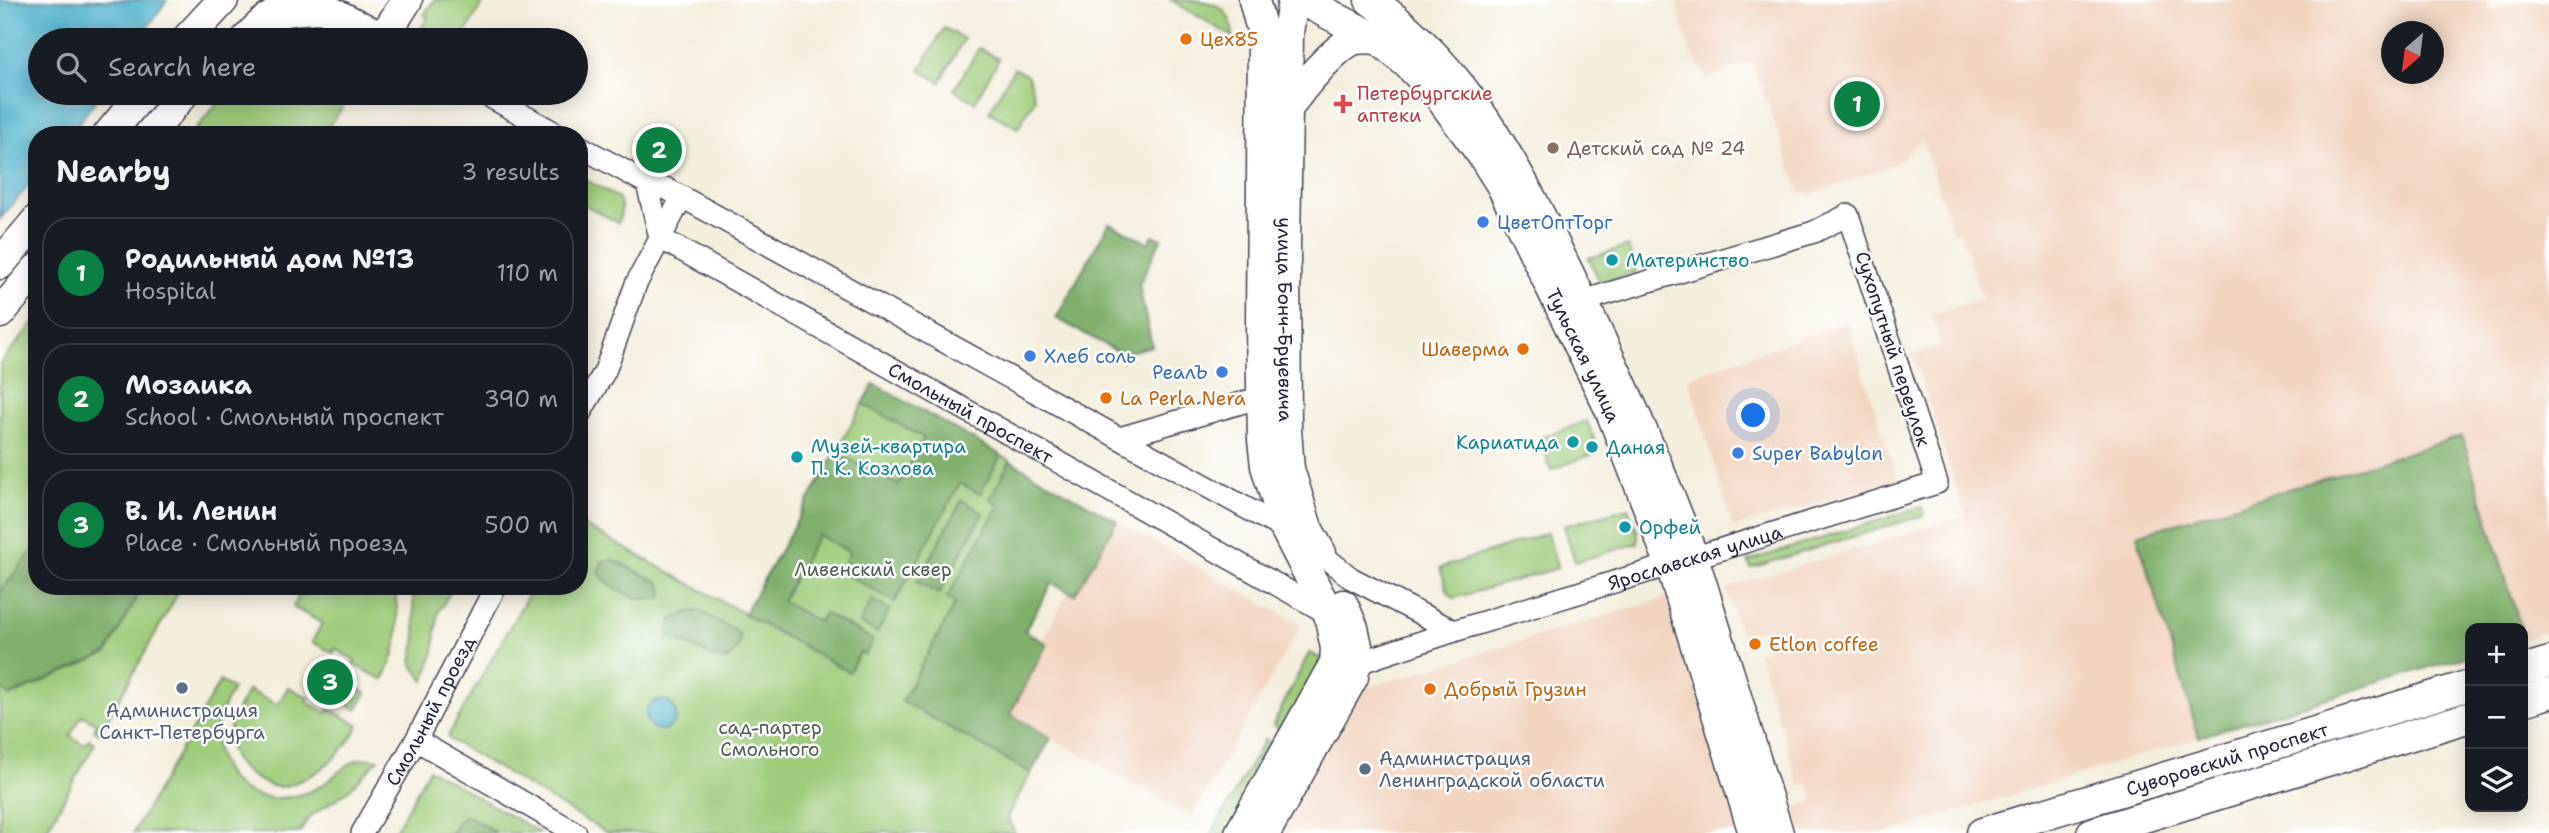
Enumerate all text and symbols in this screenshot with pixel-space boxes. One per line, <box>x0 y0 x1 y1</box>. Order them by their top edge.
north arrow <box>2381 21 2444 84</box>
place label: Цех85 <box>1200 27 1259 52</box>
search box <box>28 28 588 105</box>
marker: Цех85 <box>1178 31 1194 47</box>
icon: search <box>52 48 90 86</box>
text: Search here <box>108 49 257 84</box>
pin: 1 <box>1834 78 1880 130</box>
place label: Петербургские аптеки <box>1357 81 1493 128</box>
marker: Петербургские аптеки <box>1335 96 1351 112</box>
pin: 2 <box>636 124 682 176</box>
place label: Детский сад № 24 <box>1567 136 1745 161</box>
marker: Детский сад № 24 <box>1545 140 1561 156</box>
text: Nearby <box>56 151 171 192</box>
text: 3 results <box>461 157 560 187</box>
place label: ЦветОптТорг <box>1497 210 1613 235</box>
marker: ЦветОптТорг <box>1475 214 1491 230</box>
street label: улица Бонч-Бруевича <box>1272 217 1298 422</box>
text: Родильный дом №13 <box>125 241 414 276</box>
place label: Материнство <box>1626 248 1750 273</box>
street label: Сухопутный переулок <box>1850 248 1936 450</box>
marker: Материнство <box>1604 252 1620 268</box>
text: 1 <box>76 258 86 288</box>
text: 110 m <box>496 258 558 288</box>
text: Hospital <box>125 276 216 306</box>
street label: Тульская улица <box>1541 284 1627 426</box>
place label: Шаверма <box>1421 337 1509 362</box>
marker: Шаверма <box>1515 341 1531 357</box>
place label: Хлеб соль <box>1044 344 1136 369</box>
marker: Хлеб соль <box>1022 348 1038 364</box>
street label: Смольный проспект <box>884 356 1058 469</box>
place label: РеалЪ <box>1152 360 1208 385</box>
marker: РеалЪ <box>1214 364 1230 380</box>
text: Мозаика <box>125 367 252 402</box>
text: 2 <box>73 384 89 414</box>
text: 390 m <box>484 384 558 414</box>
place label: La Perla Nera <box>1120 386 1246 411</box>
marker: La Perla Nera <box>1098 390 1114 406</box>
your location <box>1736 398 1770 432</box>
text: School · Смольный проспект <box>125 402 444 432</box>
place label: Кариатида <box>1456 430 1559 455</box>
place label: Музей-квартира П. К. Козлова <box>811 434 966 481</box>
marker: Кариатида <box>1565 434 1581 450</box>
place label: Даная <box>1606 435 1665 460</box>
marker: Даная <box>1584 439 1600 455</box>
place label: Super Babylon <box>1752 441 1883 466</box>
marker: Super Babylon <box>1730 445 1746 461</box>
marker: Музей-квартира П. К. Козлова <box>789 449 805 465</box>
text: В. И. Ленин <box>125 493 277 528</box>
text: 3 <box>73 510 89 540</box>
text: 500 m <box>484 510 558 540</box>
place label: Орфей <box>1639 515 1701 540</box>
street label: Ярославская улица <box>1605 519 1785 596</box>
marker: Орфей <box>1617 519 1633 535</box>
text: Place · Смольный проезд <box>125 528 407 558</box>
park label: Ливенский сквер <box>794 557 952 582</box>
map controls <box>2465 623 2528 812</box>
button: + <box>2465 623 2528 686</box>
street label: Смольный проезд <box>380 631 480 790</box>
place label: Etlon coffee <box>1769 632 1879 657</box>
marker: Etlon coffee <box>1747 636 1763 652</box>
pin: 3 <box>307 656 353 708</box>
place label: Добрый Грузин <box>1444 677 1587 702</box>
marker: Администрация Санкт-Петербурга <box>174 680 190 696</box>
marker: Добрый Грузин <box>1422 681 1438 697</box>
button: − <box>2465 686 2528 749</box>
place label: Администрация Санкт-Петербурга <box>99 698 265 745</box>
park label: сад-партер Смольного <box>718 715 822 762</box>
street label: Суворовский проспект <box>2123 716 2331 801</box>
place label: Администрация Ленинградской области <box>1379 746 1605 793</box>
button: layers <box>2465 749 2528 812</box>
marker: Администрация Ленинградской области <box>1357 761 1373 777</box>

